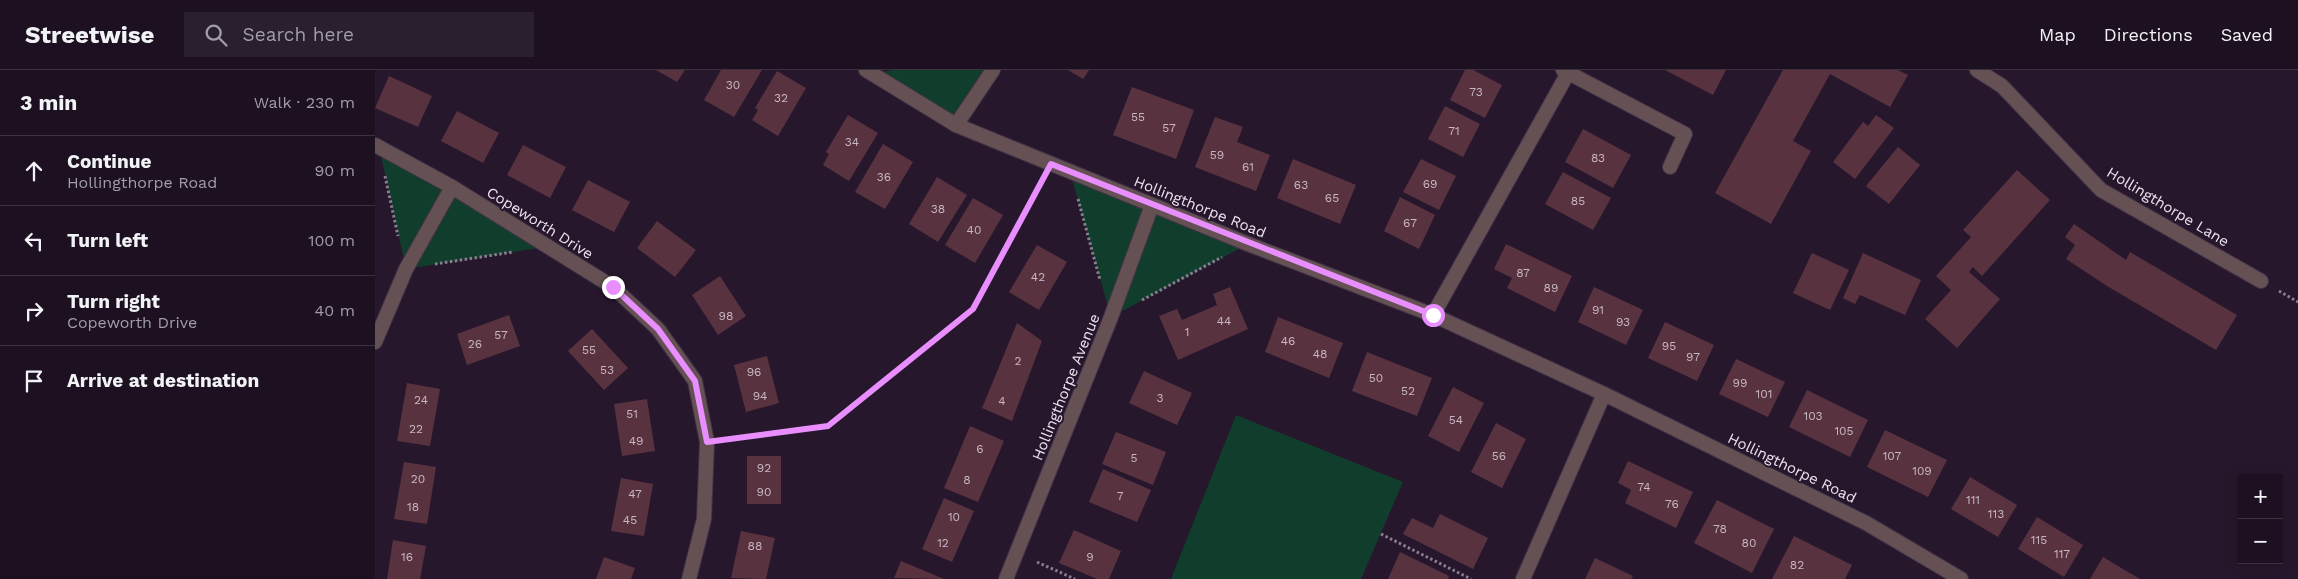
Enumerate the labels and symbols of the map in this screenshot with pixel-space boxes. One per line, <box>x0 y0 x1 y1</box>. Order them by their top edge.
house number: 30 <box>726 78 740 92</box>
house number: 73 <box>1469 85 1483 99</box>
house number: 32 <box>774 91 788 105</box>
house number: 55 <box>1131 110 1145 124</box>
house number: 57 <box>1162 121 1176 135</box>
house number: 71 <box>1448 124 1460 138</box>
house number: 34 <box>845 135 859 149</box>
house number: 59 <box>1210 148 1224 162</box>
house number: 83 <box>1591 151 1605 165</box>
house number: 61 <box>1242 160 1254 174</box>
street label: Hollingthorpe Lane <box>2104 163 2232 251</box>
house number: 36 <box>877 170 891 184</box>
street label: Hollingthorpe Road <box>1131 172 1269 242</box>
house number: 69 <box>1423 177 1437 191</box>
house number: 63 <box>1294 178 1308 192</box>
street label: Copeworth Drive <box>483 183 597 263</box>
house number: 65 <box>1325 191 1339 205</box>
house number: 85 <box>1571 194 1585 208</box>
house number: 38 <box>931 202 945 216</box>
house number: 67 <box>1403 216 1417 230</box>
house number: 40 <box>967 223 981 237</box>
house number: 87 <box>1516 266 1530 280</box>
house number: 42 <box>1031 270 1045 284</box>
route end <box>602 276 625 299</box>
house number: 89 <box>1544 281 1558 295</box>
house number: 91 <box>1592 303 1604 317</box>
route start <box>1422 304 1445 327</box>
house number: 98 <box>719 309 733 323</box>
street label: Hollingthorpe Avenue <box>1028 311 1104 463</box>
house number: 44 <box>1217 314 1231 328</box>
house number: 93 <box>1616 315 1630 329</box>
house number: 1 <box>1185 325 1189 339</box>
house number: 57 <box>494 328 508 342</box>
house number: 46 <box>1281 334 1295 348</box>
house number: 26 <box>468 337 482 351</box>
house number: 95 <box>1662 339 1676 353</box>
house number: 55 <box>582 343 596 357</box>
house number: 48 <box>1313 347 1327 361</box>
house number: 97 <box>1686 350 1700 364</box>
house number: 2 <box>1015 354 1022 368</box>
house number: 53 <box>600 363 614 377</box>
house number: 96 <box>747 365 761 379</box>
house number: 50 <box>1369 371 1383 385</box>
house number: 99 <box>1733 376 1747 390</box>
house number: 52 <box>1401 384 1415 398</box>
house number: 101 <box>1756 387 1772 401</box>
house number: 94 <box>753 389 767 403</box>
house number: 3 <box>1157 391 1164 405</box>
house number: 24 <box>414 393 428 407</box>
house number: 4 <box>998 394 1006 408</box>
house number: 51 <box>626 407 638 421</box>
house number: 103 <box>1804 409 1822 423</box>
house number: 54 <box>1449 413 1463 427</box>
house number: 22 <box>409 422 423 436</box>
house number: 105 <box>1834 424 1854 438</box>
street label: Hollingthorpe Road <box>1725 429 1859 507</box>
house number: 49 <box>629 434 643 448</box>
house number: 6 <box>976 442 984 456</box>
house number: 56 <box>1492 449 1506 463</box>
house number: 107 <box>1883 449 1902 463</box>
house number: 5 <box>1131 451 1138 465</box>
house number: 92 <box>757 461 771 475</box>
house number: 109 <box>1912 464 1932 478</box>
house number: 20 <box>411 472 425 486</box>
house number: 8 <box>963 473 971 487</box>
house number: 74 <box>1637 480 1651 494</box>
house number: 90 <box>757 485 771 499</box>
house number: 47 <box>628 487 642 501</box>
house number: 7 <box>1117 489 1124 503</box>
house number: 111 <box>1966 493 1980 507</box>
house number: 76 <box>1665 497 1679 511</box>
house number: 18 <box>407 500 419 514</box>
house number: 113 <box>1988 507 2004 521</box>
house number: 10 <box>948 510 960 524</box>
house number: 45 <box>623 513 637 527</box>
house number: 78 <box>1713 522 1727 536</box>
house number: 115 <box>2031 533 2047 547</box>
house number: 12 <box>937 536 949 550</box>
house number: 80 <box>1742 536 1756 550</box>
house number: 88 <box>748 539 762 553</box>
house number: 117 <box>2054 547 2070 561</box>
house number: 16 <box>401 550 413 564</box>
house number: 9 <box>1086 550 1094 564</box>
house number: 82 <box>1790 558 1804 572</box>

